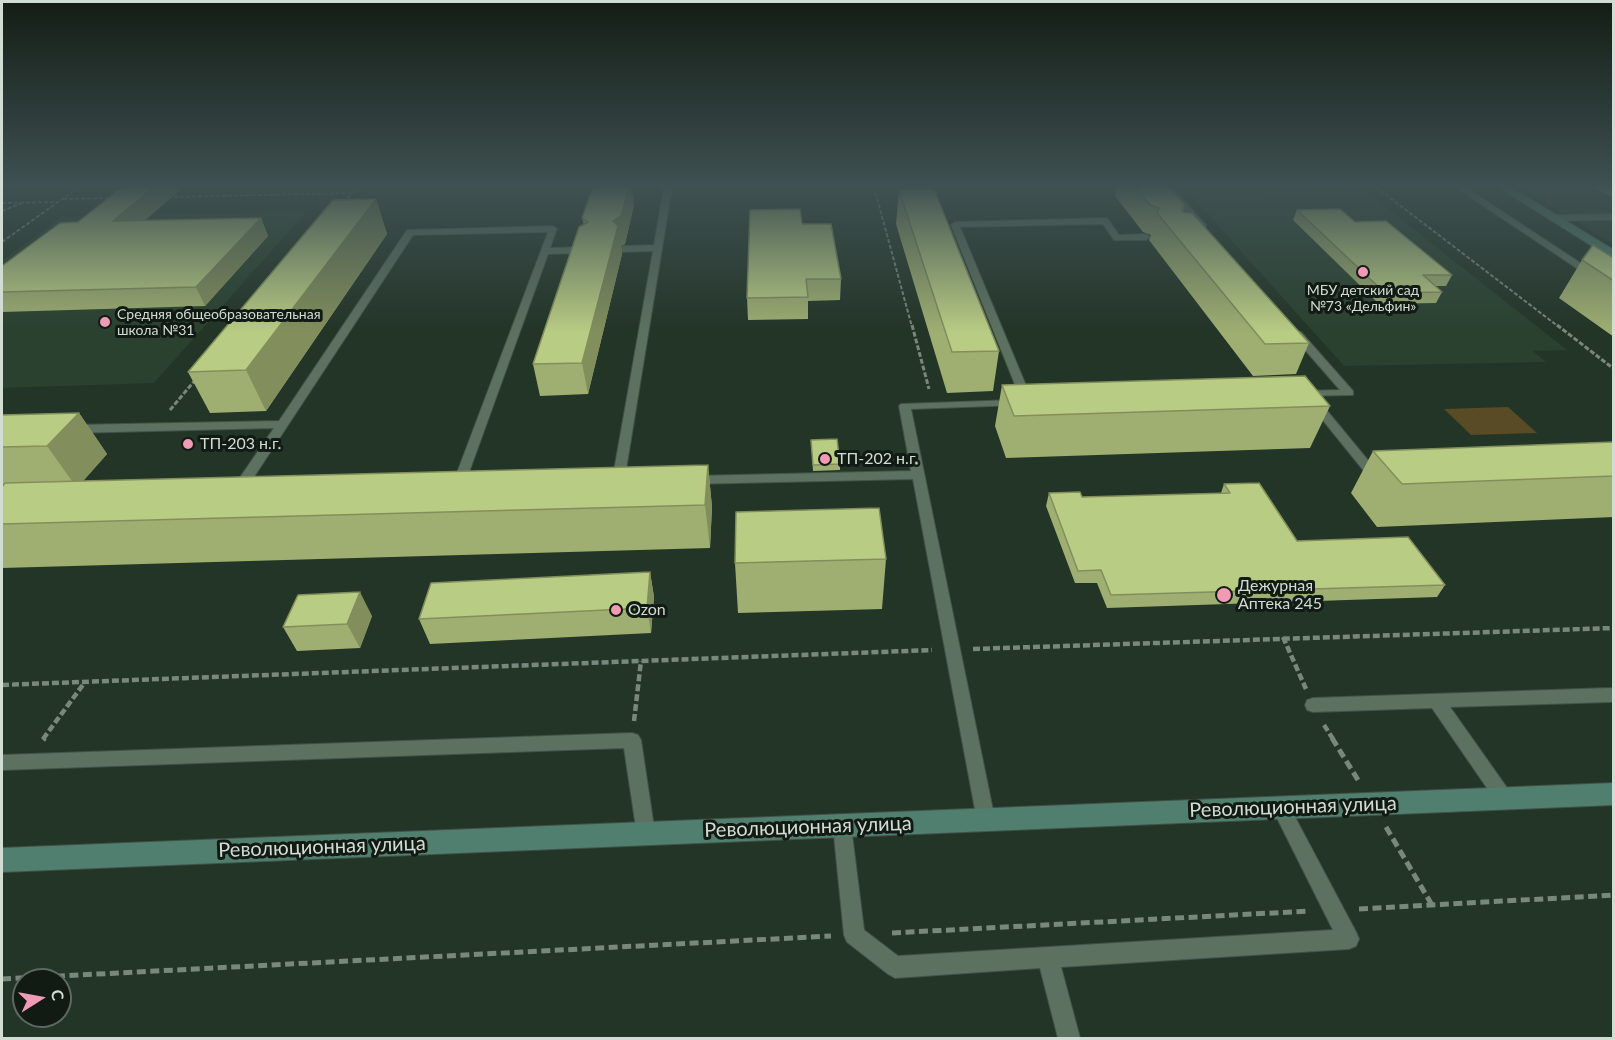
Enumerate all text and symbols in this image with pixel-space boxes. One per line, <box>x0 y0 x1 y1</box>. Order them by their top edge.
marker: МБУ детский сад №73 «Дельфин» <box>1356 265 1370 279</box>
place label: МБУ детский сад №73 «Дельфин» <box>1307 282 1419 314</box>
place label: Средняя общеобразовательная школа №31 <box>117 306 321 338</box>
marker: Средняя общеобразовательная школа №31 <box>98 315 112 329</box>
place label: ТП-203 н.г. <box>200 434 281 454</box>
marker: ТП-203 н.г. <box>181 437 195 451</box>
place label: ТП-202 н.г. <box>837 449 918 469</box>
marker: ТП-202 н.г. <box>818 452 832 466</box>
place label: Дежурная Аптека 245 <box>1238 576 1322 614</box>
marker: Дежурная Аптека 245 <box>1215 586 1233 604</box>
place label: Ozon <box>628 600 666 620</box>
marker: Ozon <box>609 603 623 617</box>
street label: Революционная улица <box>1189 791 1397 823</box>
street label: Революционная улица <box>704 811 912 843</box>
street label: Революционная улица <box>218 831 426 863</box>
north arrow <box>12 968 72 1028</box>
text: С <box>48 988 69 1002</box>

